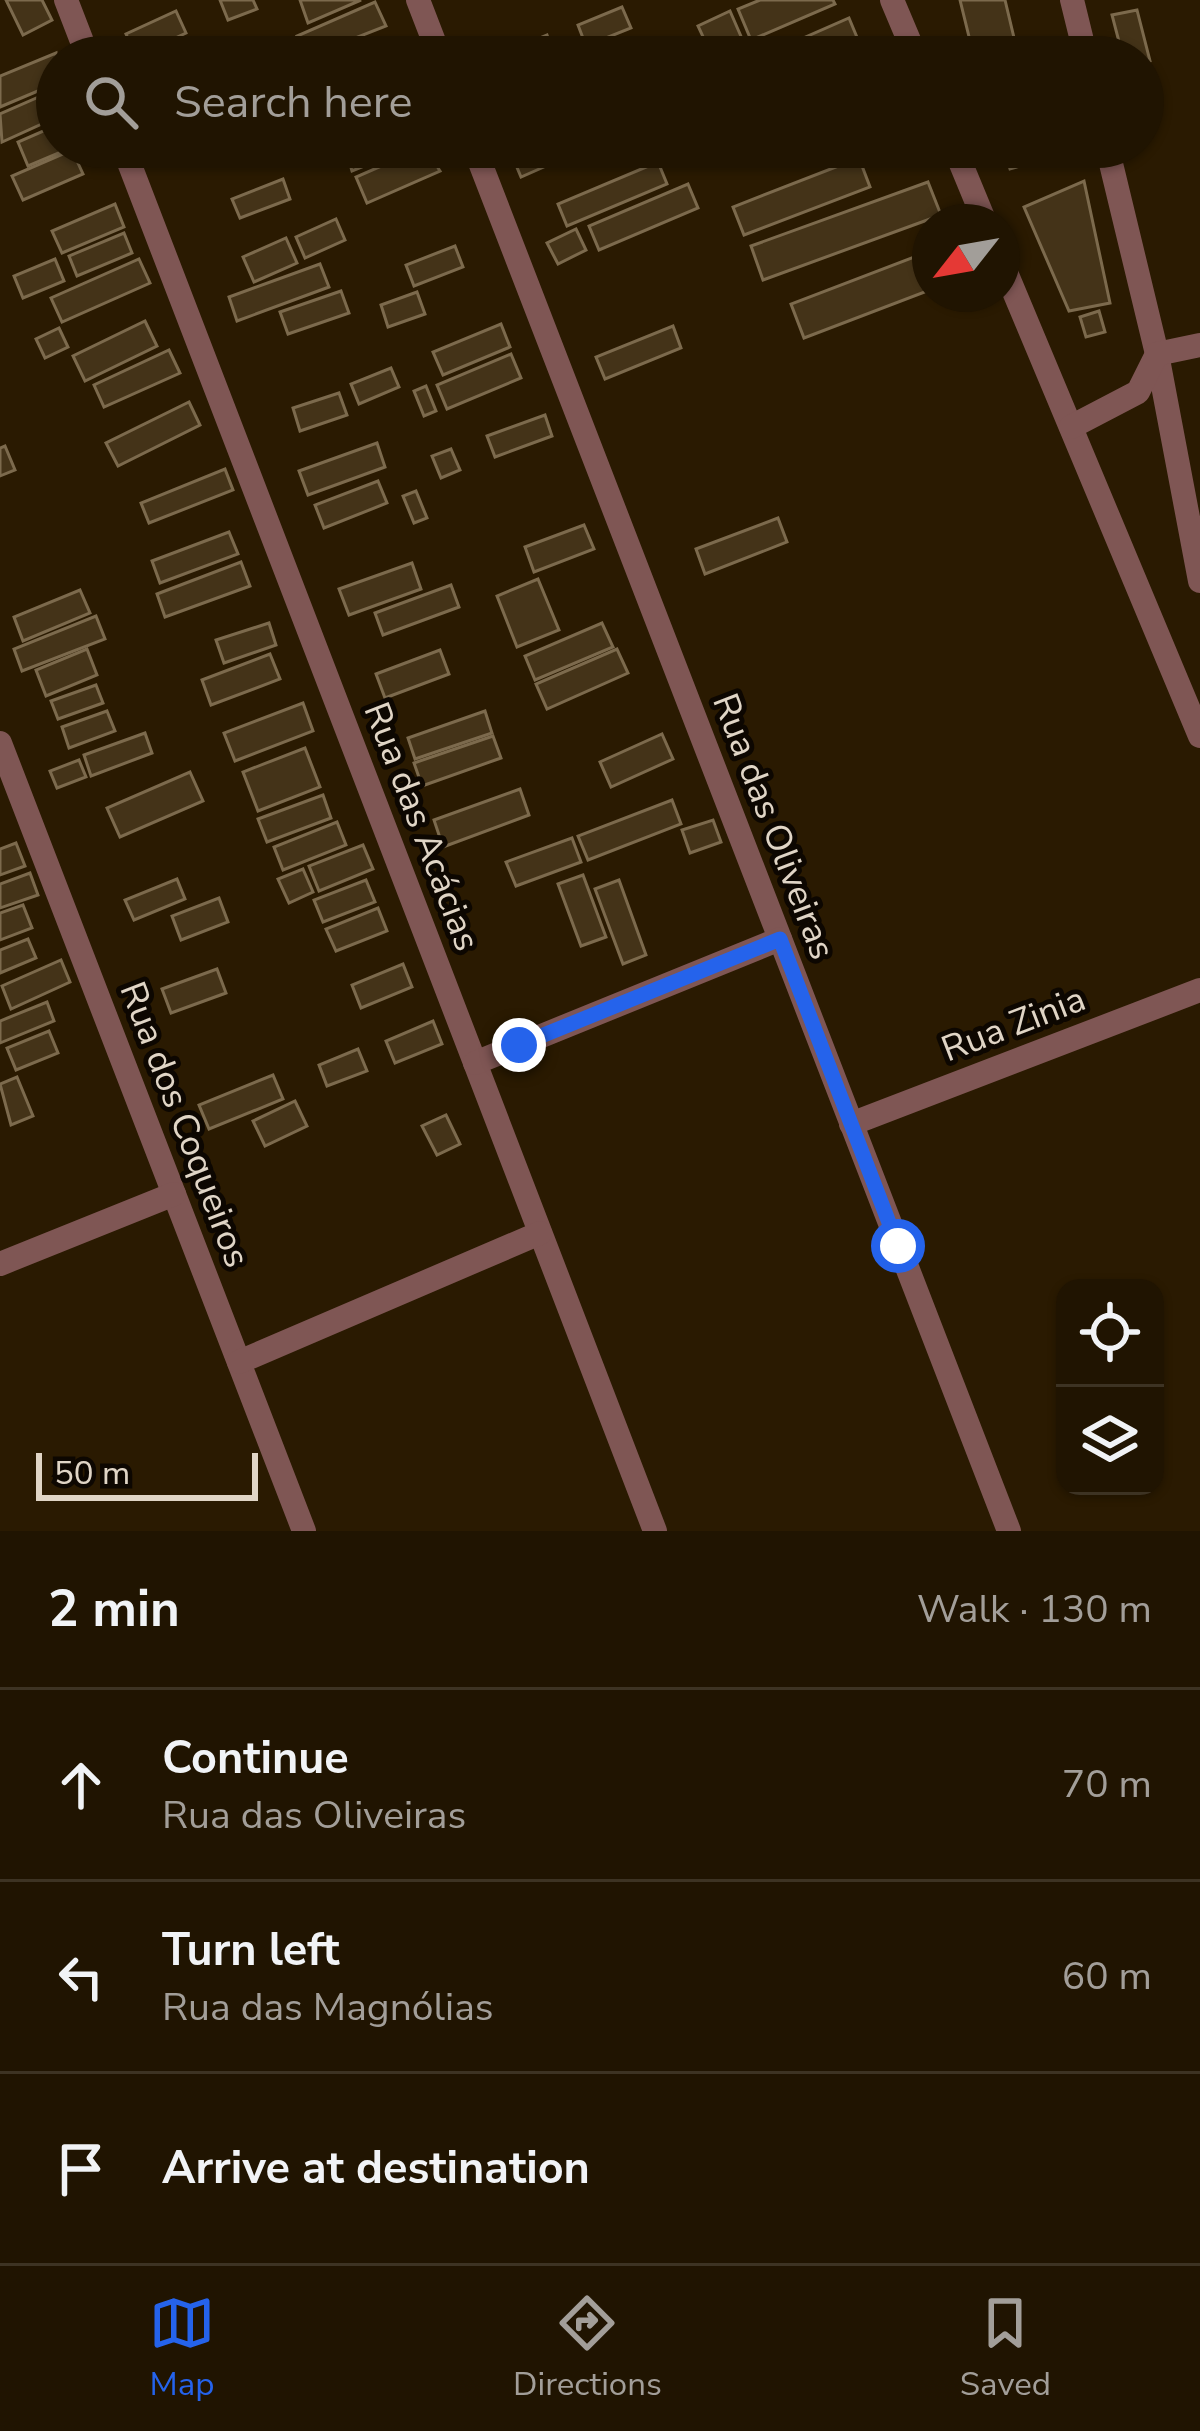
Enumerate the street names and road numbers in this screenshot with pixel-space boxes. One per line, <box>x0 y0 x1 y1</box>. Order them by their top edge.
street label: Rua das Oliveiras <box>700 687 847 966</box>
street label: Rua das Acácias <box>352 695 491 958</box>
street label: Rua dos Coqueiros <box>108 975 262 1274</box>
street label: Rua Zinia <box>935 975 1092 1074</box>

